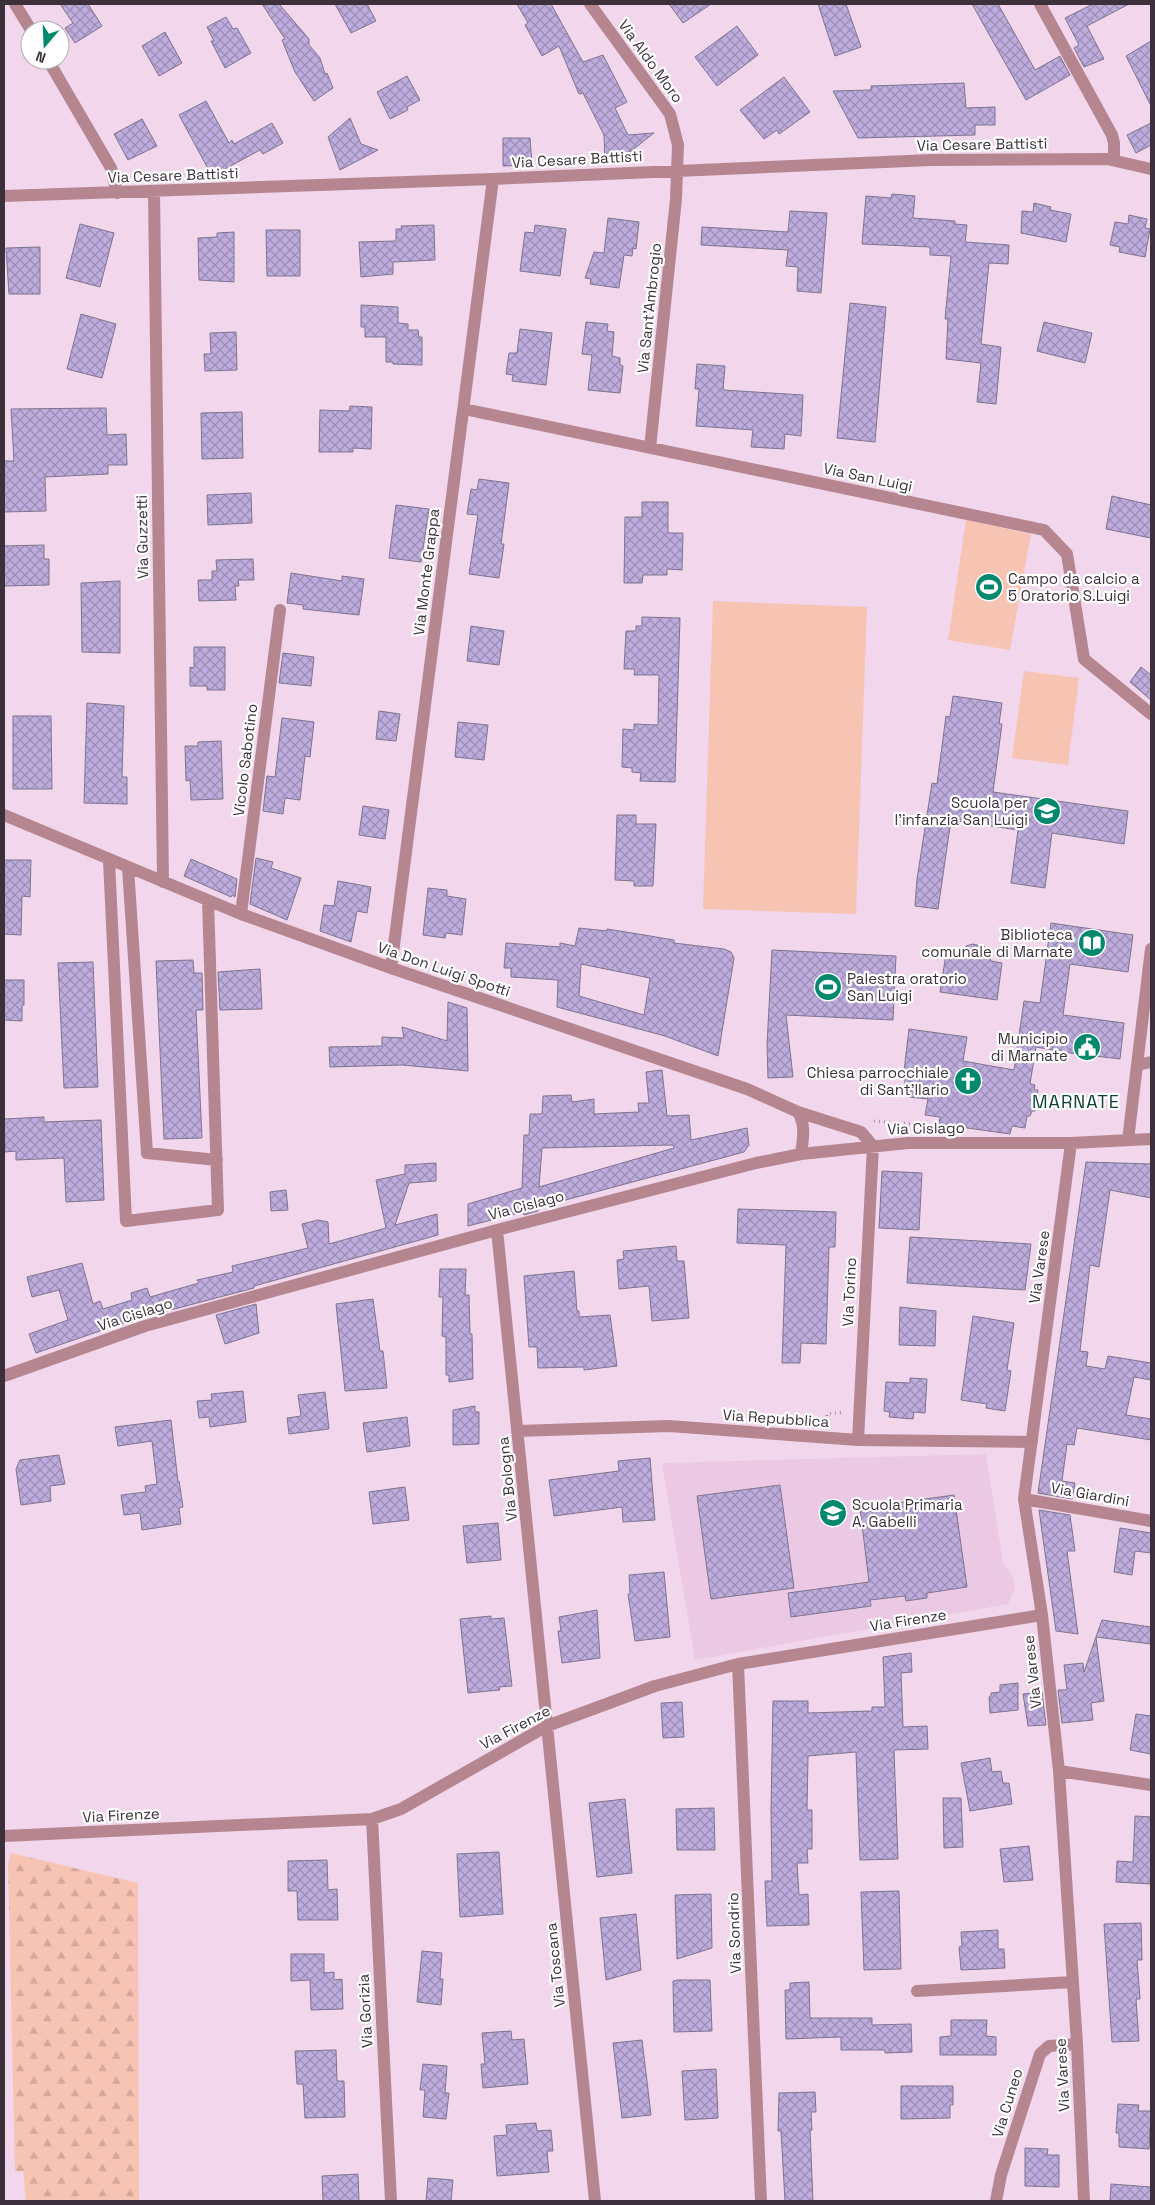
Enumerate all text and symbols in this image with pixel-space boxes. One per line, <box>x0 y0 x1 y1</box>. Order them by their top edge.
street label: Via Aldo Moro <box>614 16 688 106</box>
north arrow <box>20 20 70 70</box>
text: N <box>33 47 48 67</box>
street label: Via Cesare Battisti <box>916 133 1048 155</box>
street label: Via Cesare Battisti <box>511 146 643 172</box>
street label: Via Cesare Battisti <box>107 163 239 187</box>
street label: Via Sant'Ambrogio <box>633 242 665 374</box>
street label: Via San Luigi <box>822 458 914 496</box>
street label: Via Guzzetti <box>132 495 152 579</box>
street label: Via Monte Grappa <box>409 507 443 637</box>
place label: Campo da calcio a 5 Oratorio S.Luigi <box>1008 569 1140 605</box>
sports icon: Campo da calcio a 5 Oratorio S.Luigi <box>974 572 1004 602</box>
street label: Vicolo Sabotino <box>229 703 261 817</box>
place label: Scuola per l'infanzia San Luigi <box>894 793 1028 829</box>
school or university icon: Scuola per l'infanzia San Luigi <box>1032 796 1062 826</box>
place label: Biblioteca comunale di Marnate <box>921 925 1073 961</box>
library icon: Biblioteca comunale di Marnate <box>1077 928 1107 958</box>
street label: Via Don Luigi Spotti <box>375 937 513 1001</box>
place label: Palestra oratorio San Luigi <box>847 969 967 1005</box>
sports icon: Palestra oratorio San Luigi <box>813 972 843 1002</box>
place label: Municipio di Marnate <box>991 1029 1068 1065</box>
public building icon: Municipio di Marnate <box>1072 1032 1102 1062</box>
place label: Chiesa parrocchiale di Sant'Ilario <box>807 1063 949 1099</box>
church icon: Chiesa parrocchiale di Sant'Ilario <box>953 1066 983 1096</box>
district label: MARNATE <box>1032 1090 1120 1113</box>
street label: Via Cislago <box>887 1118 965 1138</box>
street label: Via Cislago <box>486 1186 566 1224</box>
street label: Via Varese <box>1024 1229 1054 1305</box>
street label: Via Torino <box>838 1257 860 1327</box>
street label: Via Cislago <box>95 1293 175 1335</box>
street label: Via Repubblica <box>722 1405 830 1431</box>
street label: Via Bologna <box>493 1435 521 1522</box>
street label: Via Giardini <box>1049 1478 1131 1510</box>
place label: Scuola Primaria A. Gabelli <box>852 1495 963 1531</box>
school or university icon: Scuola Primaria A. Gabelli <box>818 1498 848 1528</box>
street label: Via Firenze <box>868 1605 948 1635</box>
street label: Via Varese <box>1019 1634 1045 1710</box>
street label: Via Firenze <box>477 1700 554 1753</box>
street label: Via Firenze <box>82 1803 160 1827</box>
street label: Via Sondrio <box>723 1892 745 1974</box>
street label: Via Toscana <box>541 1921 569 2008</box>
street label: Via Gorizia <box>354 1973 376 2048</box>
street label: Via Varese <box>1051 2038 1073 2112</box>
street label: Via Cuneo <box>987 2066 1027 2140</box>

